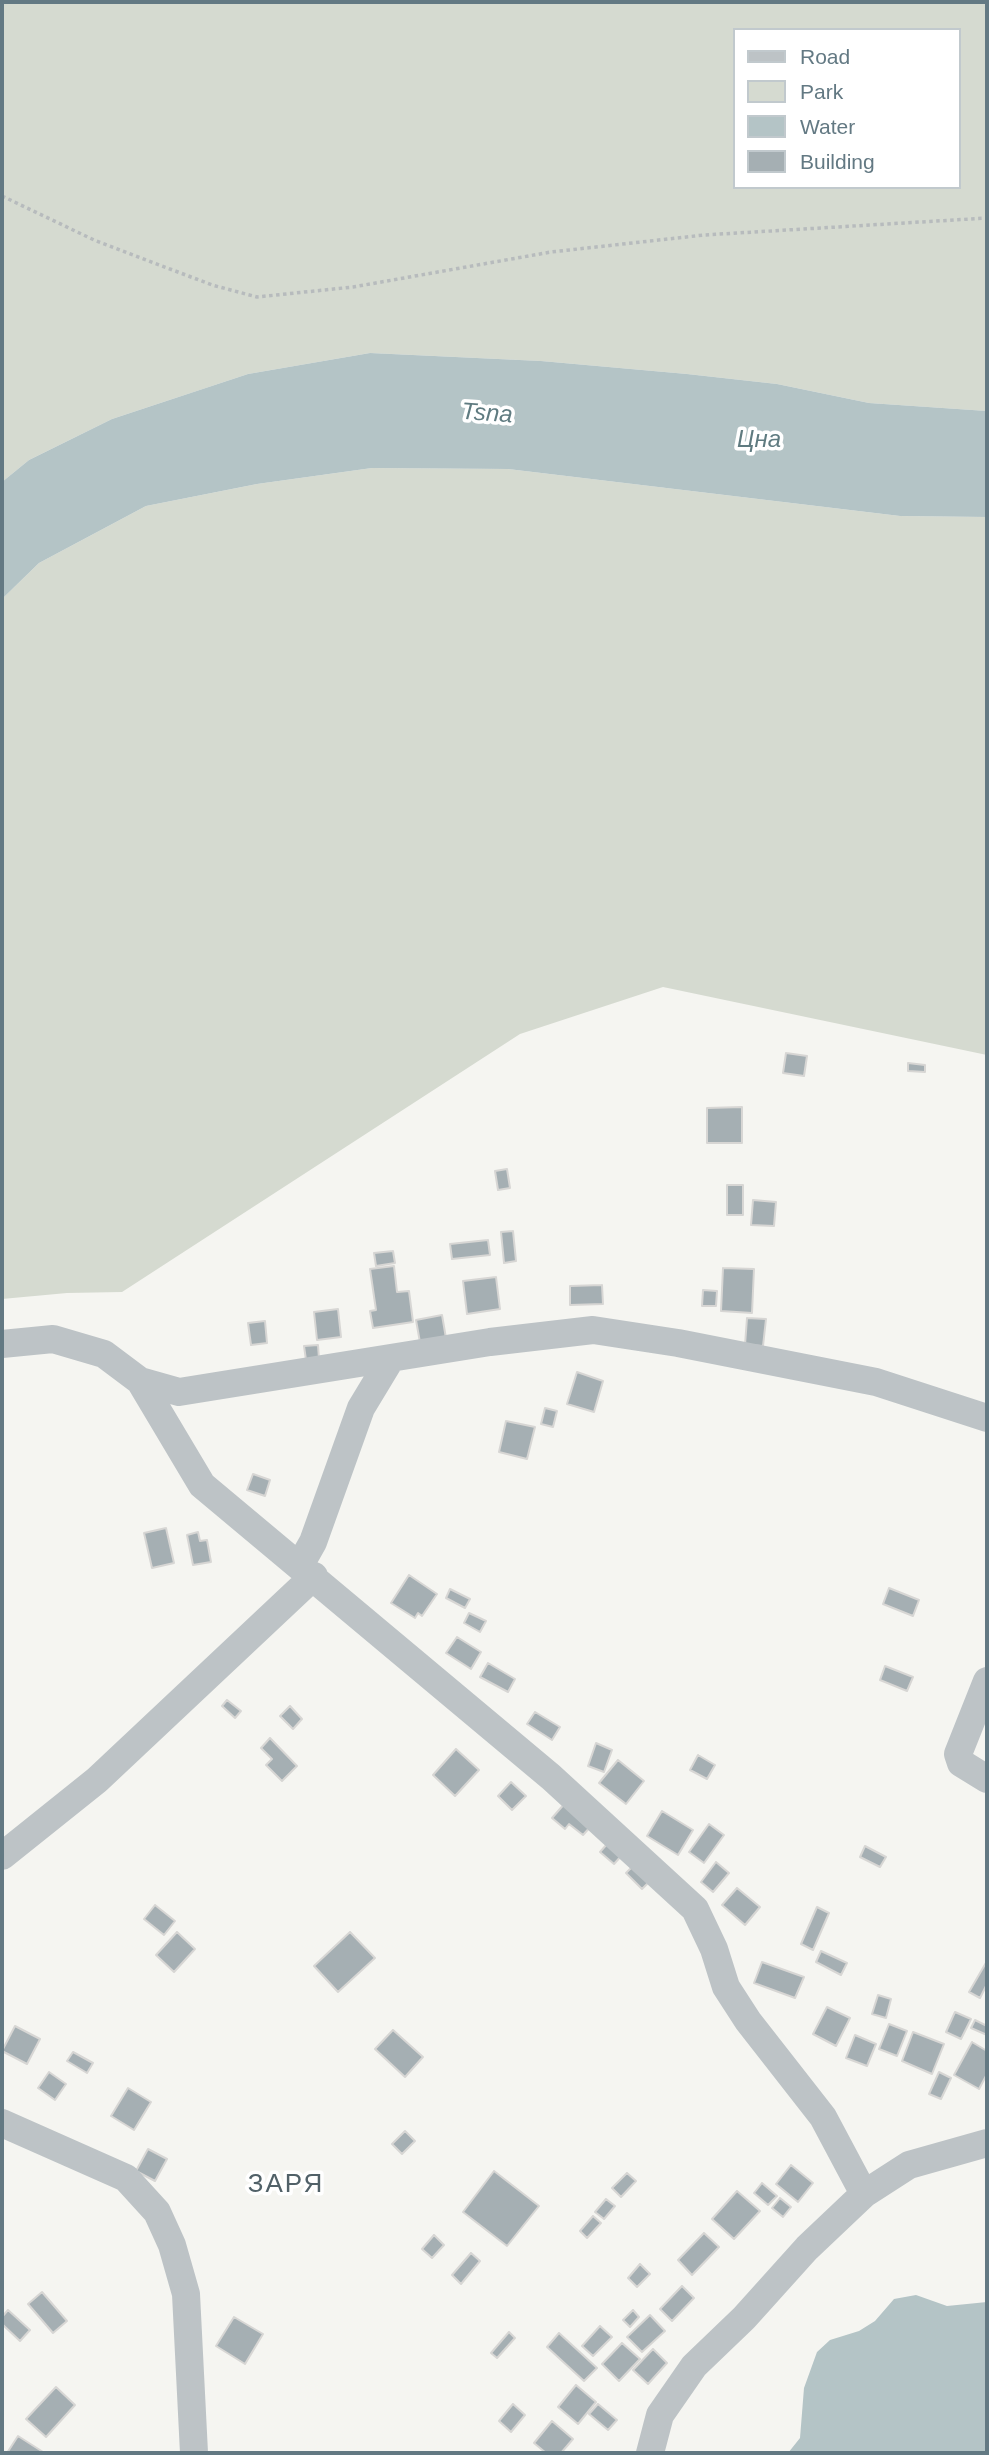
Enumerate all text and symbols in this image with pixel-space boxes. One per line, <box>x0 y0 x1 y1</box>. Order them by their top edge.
legend <box>734 28 961 189</box>
text: Road <box>800 45 850 68</box>
text: Park <box>800 80 843 103</box>
text: Water <box>800 115 855 138</box>
text: Building <box>800 150 875 173</box>
water label: Tsna <box>460 398 514 430</box>
water label: Цна <box>737 426 781 454</box>
district label: ЗАРЯ <box>248 2169 324 2201</box>

